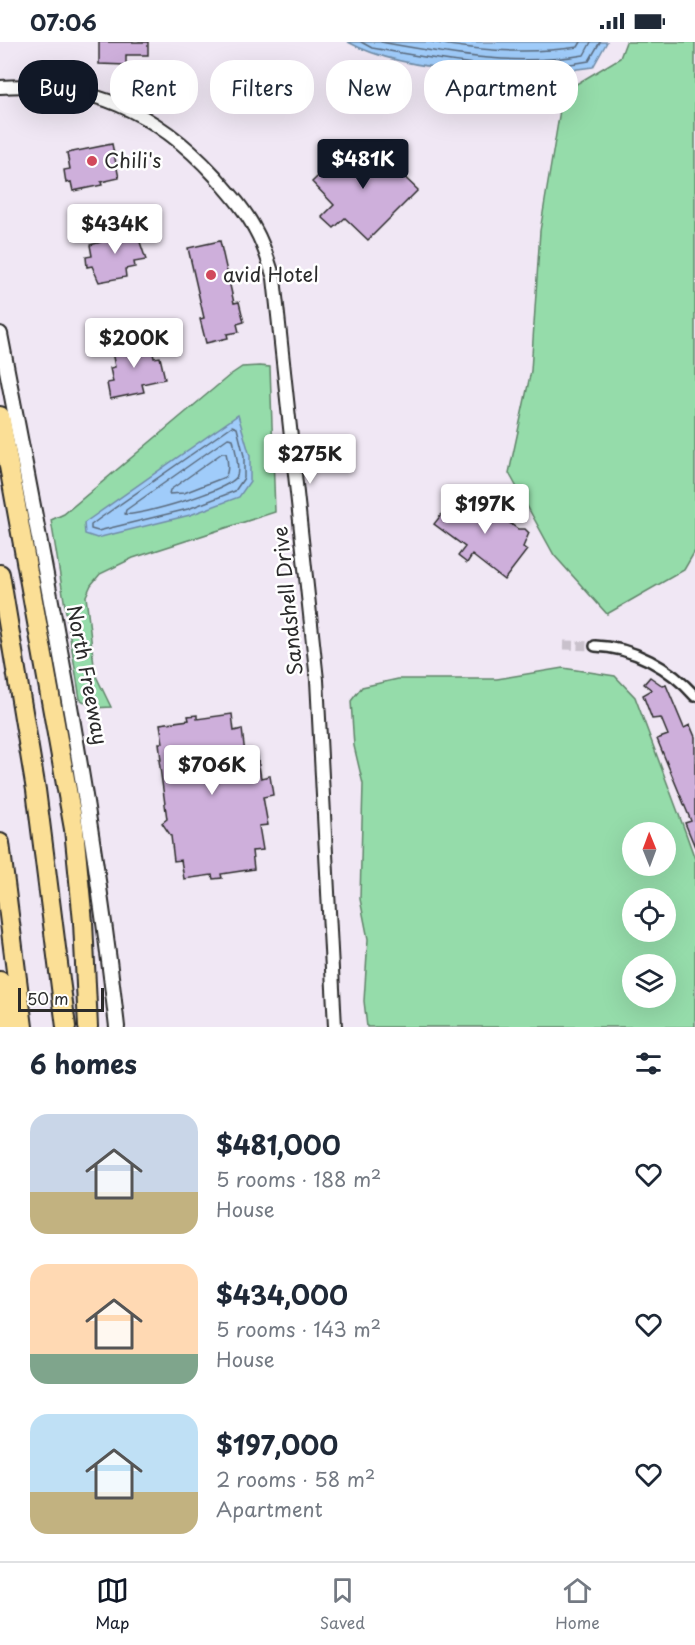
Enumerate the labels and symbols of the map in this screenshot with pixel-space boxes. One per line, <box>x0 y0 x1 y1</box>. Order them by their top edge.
pin: $481K <box>321 139 405 190</box>
place label: Chili's <box>104 145 161 175</box>
marker: Chili's <box>85 154 99 168</box>
pin: $434K <box>73 204 157 255</box>
place label: avid Hotel <box>223 259 319 289</box>
marker: avid Hotel <box>204 268 218 282</box>
pin: $200K <box>92 318 176 369</box>
pin: $275K <box>268 434 352 485</box>
pin: $197K <box>443 484 527 535</box>
street label: Sandshell Drive <box>264 525 310 677</box>
street label: North Freeway <box>60 603 116 747</box>
pin: $706K <box>170 745 254 796</box>
north arrow <box>622 822 676 876</box>
scale bar <box>18 985 104 1013</box>

